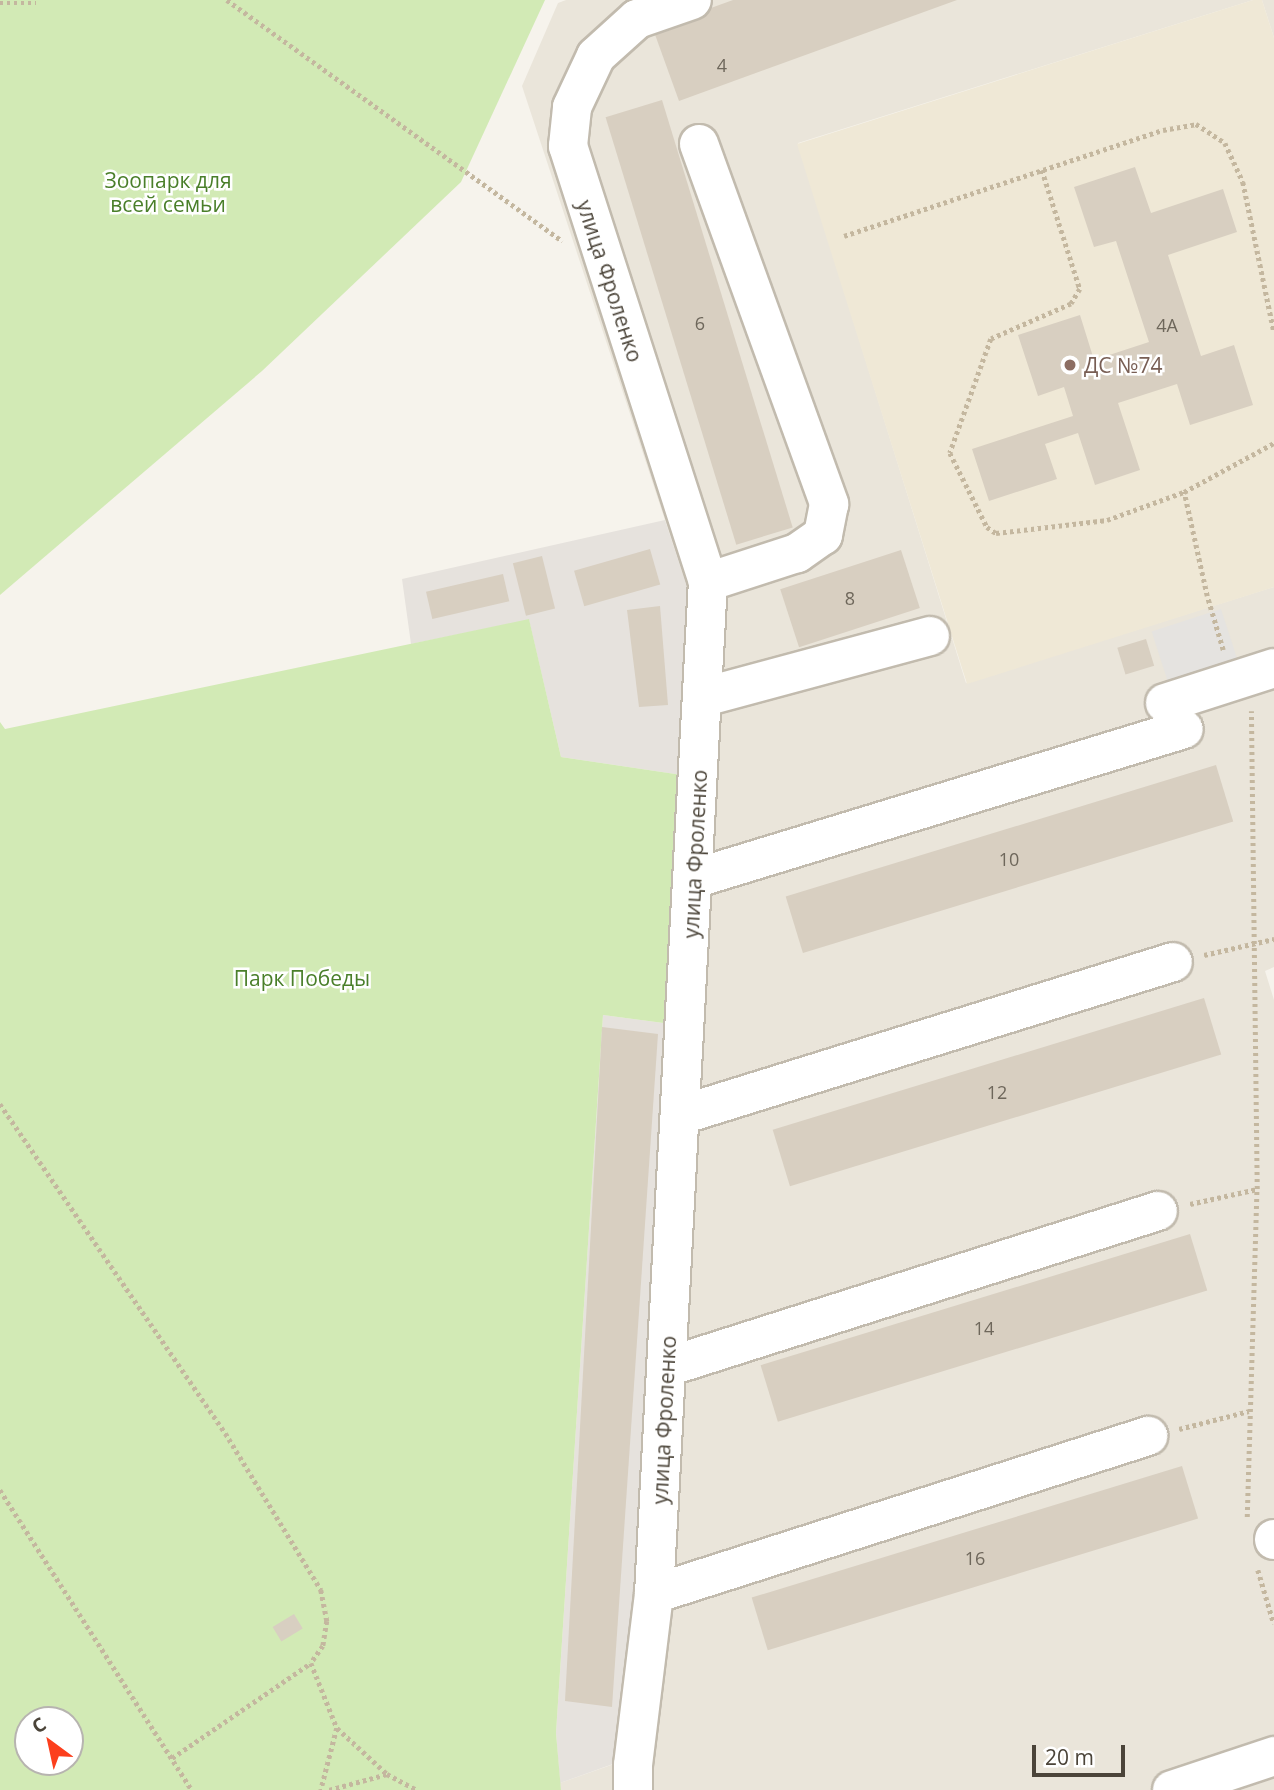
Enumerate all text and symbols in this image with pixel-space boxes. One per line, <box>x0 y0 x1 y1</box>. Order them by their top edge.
house number: 4 <box>717 54 727 76</box>
park label: Зоопарк для всей семьи <box>104 167 232 217</box>
street label: улица Фроленко <box>572 197 648 365</box>
house number: 6 <box>695 312 705 334</box>
house number: 4А <box>1156 314 1178 336</box>
place label: ДС №74 <box>1084 352 1162 378</box>
marker: ДС №74 <box>1062 357 1078 373</box>
house number: 8 <box>845 587 855 609</box>
street label: улица Фроленко <box>678 769 712 939</box>
house number: 10 <box>999 848 1019 870</box>
park label: Парк Победы <box>234 965 370 991</box>
house number: 12 <box>987 1081 1007 1103</box>
house number: 14 <box>974 1317 994 1339</box>
street label: улица Фроленко <box>647 1335 681 1505</box>
house number: 16 <box>965 1547 985 1569</box>
north arrow <box>14 1706 84 1776</box>
text: С <box>26 1711 51 1739</box>
scale bar <box>1036 1730 1129 1774</box>
text: 20 m <box>1045 1743 1094 1771</box>

